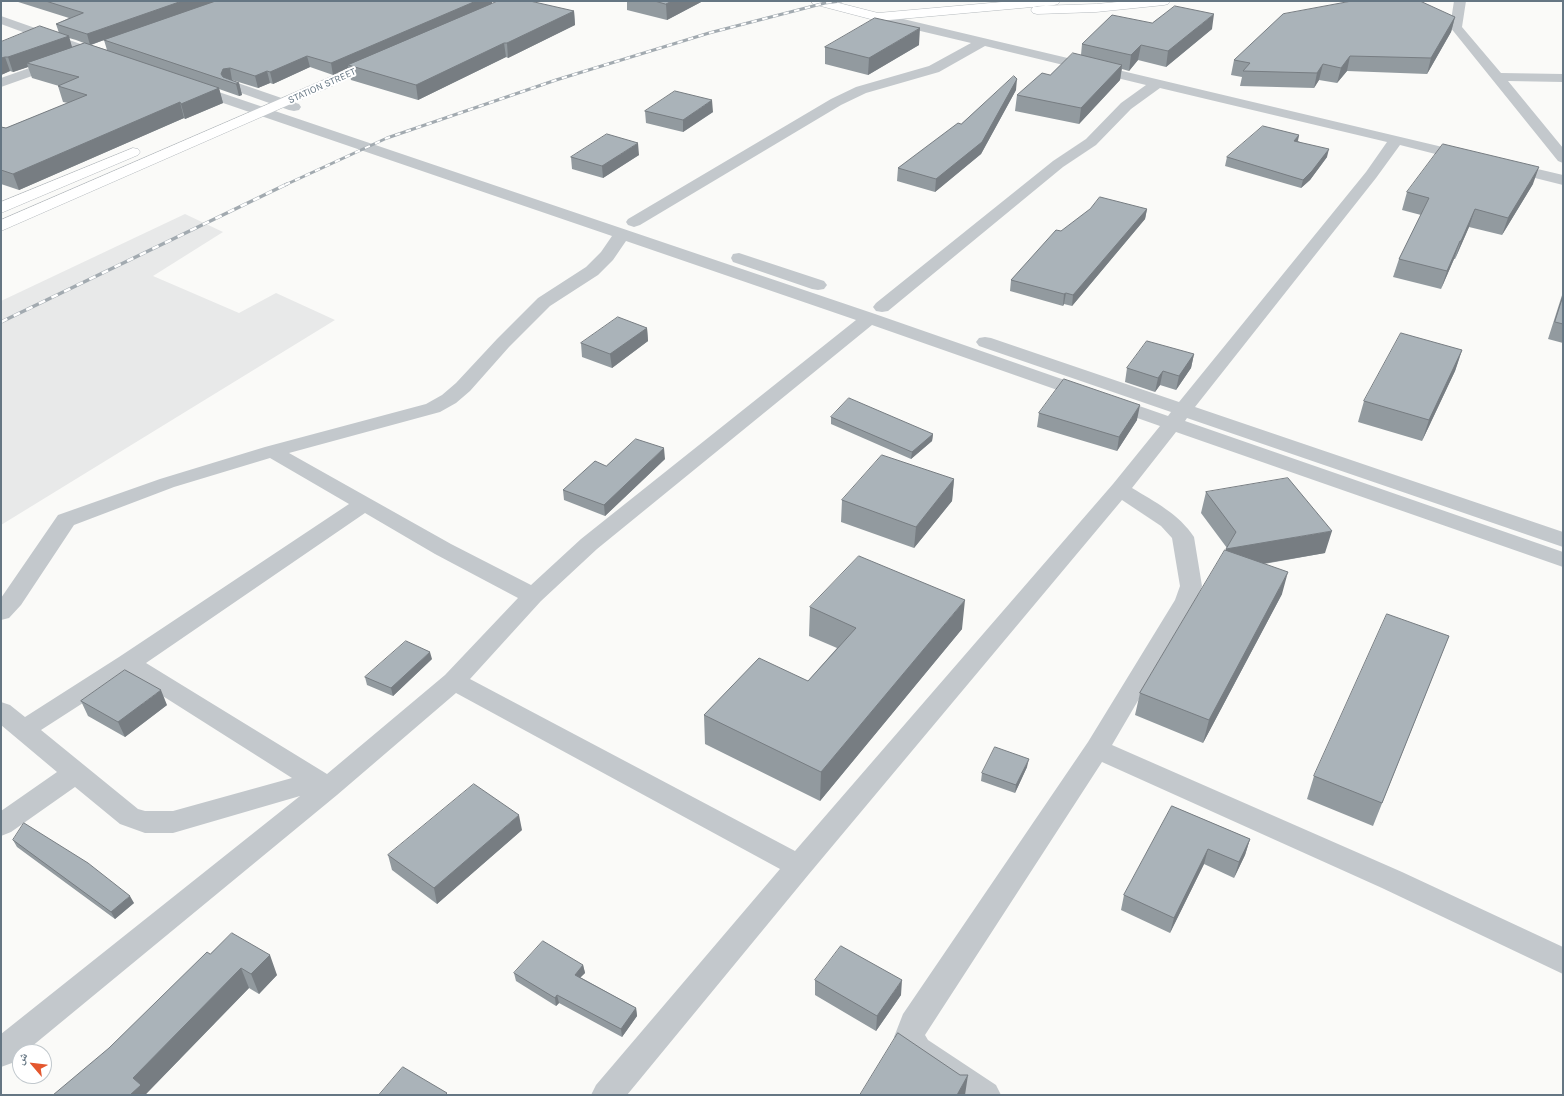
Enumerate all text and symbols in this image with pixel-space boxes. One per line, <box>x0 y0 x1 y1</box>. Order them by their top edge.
street label: STATION STREET <box>286 66 358 106</box>
north arrow <box>12 1044 52 1084</box>
text: ش <box>13 1050 30 1067</box>

